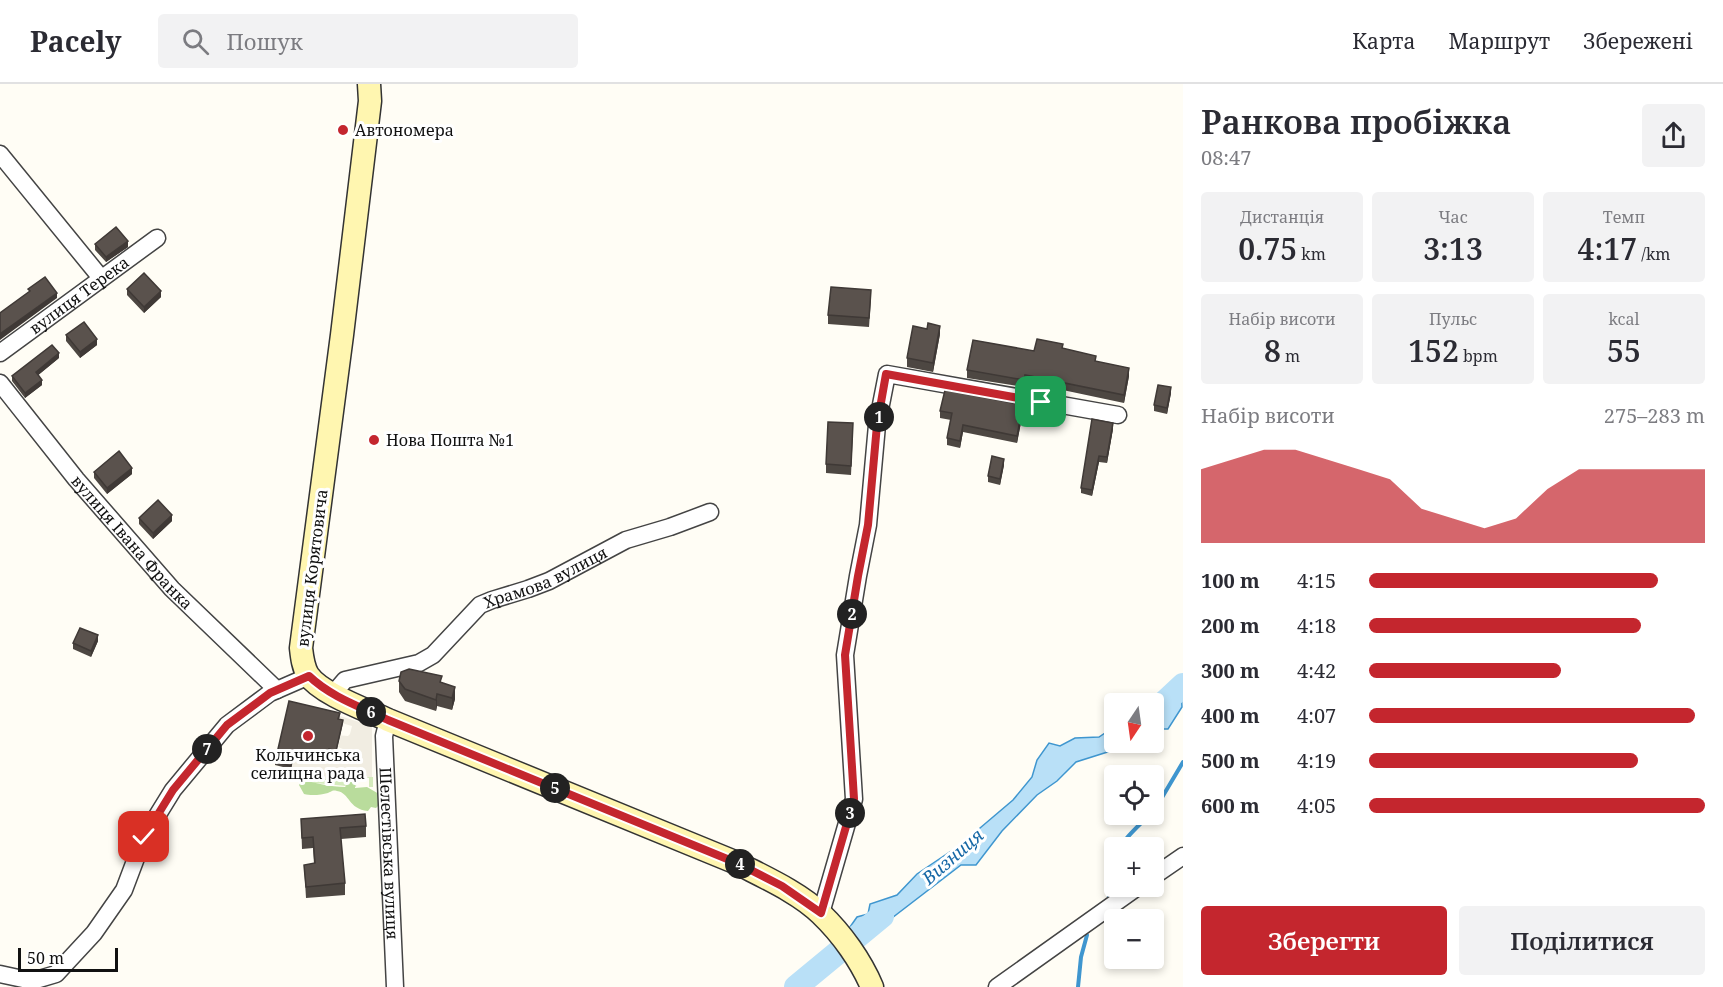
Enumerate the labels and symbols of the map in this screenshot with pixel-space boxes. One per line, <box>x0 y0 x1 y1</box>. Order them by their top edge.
place label: Автономера <box>355 119 454 141</box>
marker: Автономера <box>336 123 350 137</box>
street label: вулиця Терека <box>25 251 133 339</box>
pin <box>1015 376 1066 427</box>
pin: 1 <box>864 402 894 432</box>
place label: Нова Пошта №1 <box>386 429 514 451</box>
marker: Нова Пошта №1 <box>367 433 381 447</box>
street label: вулиця Івана Франка <box>66 470 198 614</box>
street label: вулиця Корятовича <box>291 488 333 648</box>
street label: Храмова вулиця <box>480 541 611 613</box>
pin: 2 <box>837 599 867 629</box>
north arrow <box>1104 693 1164 753</box>
pin: 6 <box>356 697 386 727</box>
marker: Кольчинська селищна рада <box>301 729 315 743</box>
pin: 7 <box>192 734 222 764</box>
place label: Кольчинська селищна рада <box>251 744 365 784</box>
street label: Шелестівська вулиця <box>374 767 404 940</box>
pin: 5 <box>540 773 570 803</box>
pin: 3 <box>835 798 865 828</box>
pin <box>118 811 169 862</box>
water label: Визниця <box>916 823 988 890</box>
pin: 4 <box>725 849 755 879</box>
scale bar <box>18 945 118 972</box>

